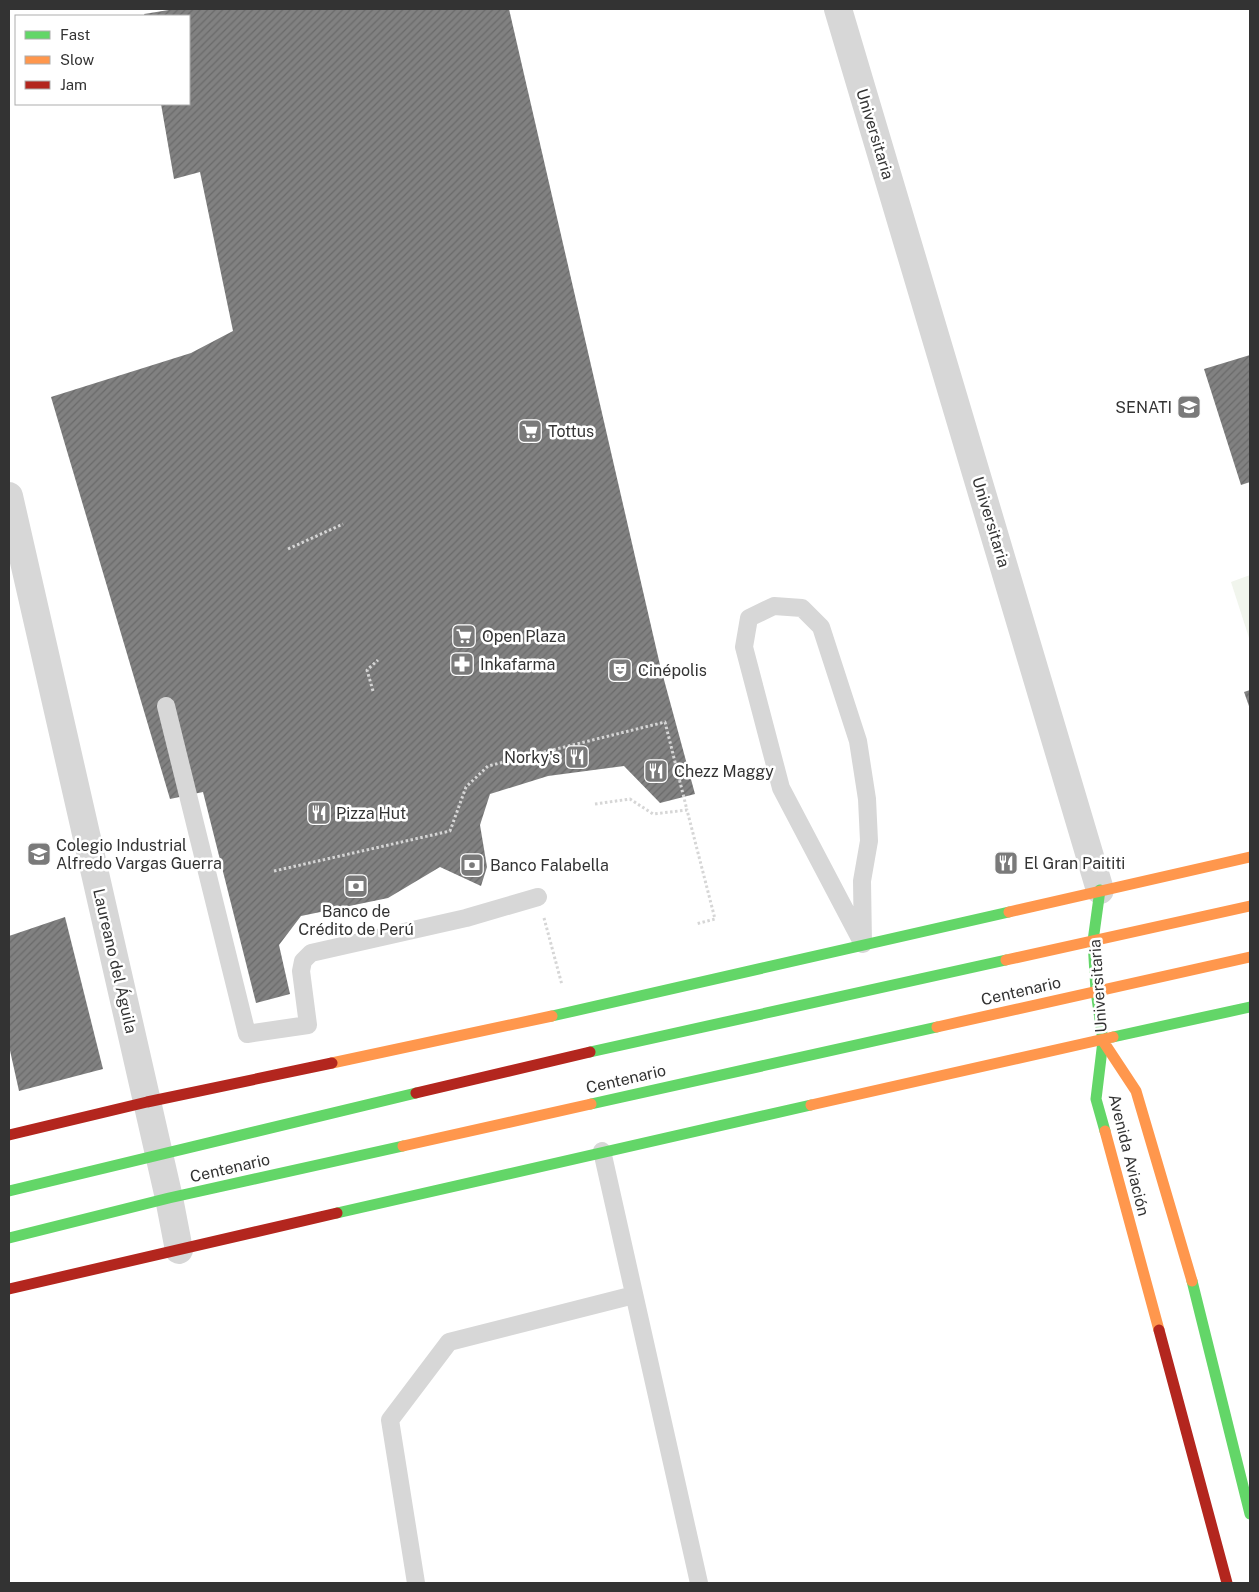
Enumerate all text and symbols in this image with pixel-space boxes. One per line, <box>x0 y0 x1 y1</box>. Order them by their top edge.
legend <box>15 15 190 105</box>
text: Fast <box>60 26 90 43</box>
text: Slow <box>60 51 95 68</box>
text: Jam <box>60 76 87 93</box>
street label: Universitaria <box>852 86 898 182</box>
school or university icon: SENATI <box>1176 394 1202 420</box>
place label: SENATI <box>1115 398 1172 417</box>
supermarket icon: Tottus <box>517 418 543 444</box>
place label: Tottus <box>548 422 594 441</box>
street label: Universitaria <box>968 474 1014 570</box>
supermarket icon: Open Plaza <box>451 623 477 649</box>
place label: Open Plaza <box>482 627 566 646</box>
pharmacy icon: Inkafarma <box>449 651 475 677</box>
place label: Inkafarma <box>480 655 555 674</box>
theatre icon: Cinépolis <box>607 657 633 683</box>
place label: Cinépolis <box>638 661 707 680</box>
restaurant icon: Norky's <box>564 744 590 770</box>
place label: Norky's <box>504 748 560 767</box>
restaurant icon: Chezz Maggy <box>643 758 669 784</box>
place label: Chezz Maggy <box>674 762 774 781</box>
restaurant icon: Pizza Hut <box>306 800 332 826</box>
place label: Pizza Hut <box>336 804 406 823</box>
place label: Colegio Industrial Alfredo Vargas Guerra <box>56 836 222 873</box>
school or university icon: Colegio Industrial Alfredo Vargas Guerra <box>26 841 52 867</box>
restaurant icon: El Gran Paititi <box>993 850 1019 876</box>
bank icon: Banco Falabella <box>459 852 485 878</box>
place label: El Gran Paititi <box>1024 854 1125 873</box>
place label: Banco Falabella <box>490 856 609 875</box>
bank icon: Banco de Crédito de Perú <box>343 873 369 899</box>
street label: Laureano del Águila <box>89 886 142 1035</box>
place label: Banco de Crédito de Perú <box>298 902 414 939</box>
street label: Universitaria <box>1085 939 1111 1033</box>
street label: Centenario <box>979 973 1063 1009</box>
street label: Centenario <box>584 1061 668 1097</box>
street label: Avenida Aviación <box>1105 1092 1153 1218</box>
street label: Centenario <box>188 1150 272 1186</box>

